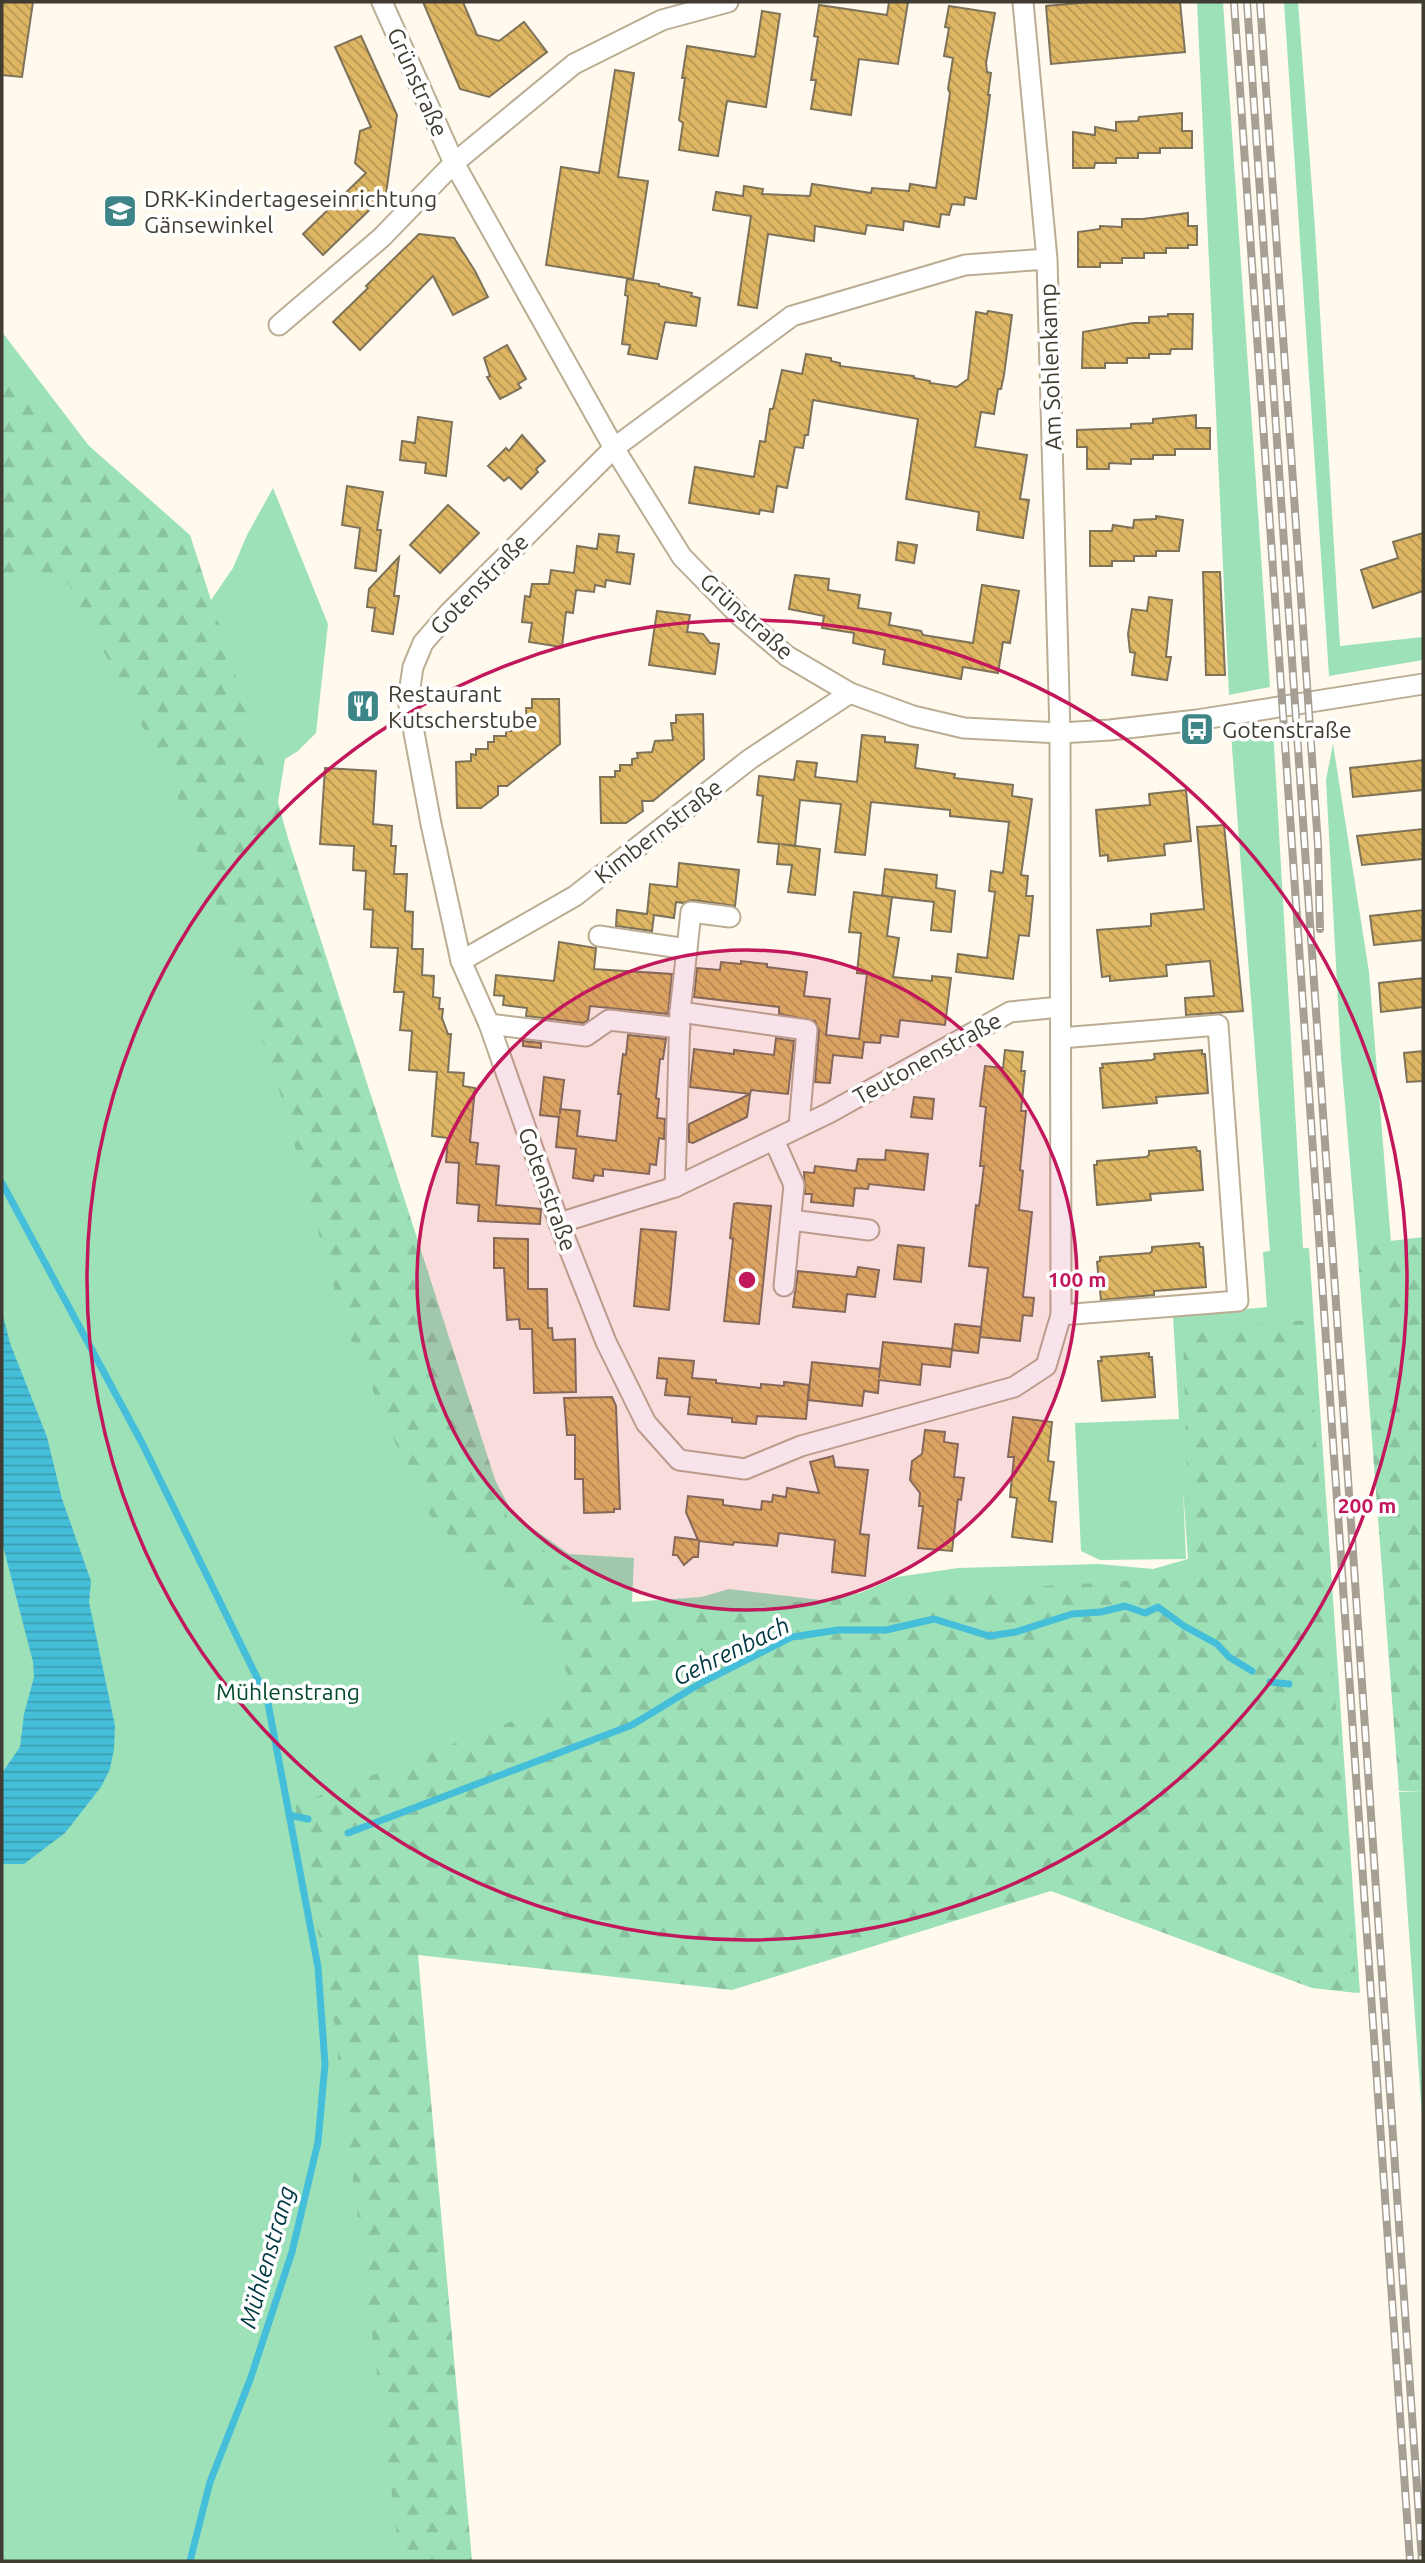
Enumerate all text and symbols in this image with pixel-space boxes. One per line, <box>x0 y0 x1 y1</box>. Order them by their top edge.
street label: Grünstraße <box>383 24 453 140</box>
place label: DRK-Kindertageseinrichtung Gänsewinkel <box>144 186 437 237</box>
school or university icon: DRK-Kindertageseinrichtung Gänsewinkel <box>101 192 139 230</box>
street label: Am Sohlenkamp <box>1035 283 1065 451</box>
street label: Gotenstraße <box>425 529 533 639</box>
street label: Grünstraße <box>695 568 799 664</box>
place label: Restaurant Kutscherstube <box>388 681 538 732</box>
restaurant icon: Restaurant Kutscherstube <box>344 687 382 725</box>
bus stop icon: Gotenstraße <box>1178 710 1216 748</box>
place label: Gotenstraße <box>1222 717 1352 742</box>
street label: Kimbernstraße <box>590 774 726 888</box>
street label: Teutonenstraße <box>849 1007 1005 1109</box>
street label: Gotenstraße <box>514 1124 582 1254</box>
text: 100 m <box>1048 1267 1106 1291</box>
centre of rings <box>735 1268 759 1292</box>
text: 200 m <box>1338 1493 1396 1517</box>
water label: Gehrenbach <box>668 1611 794 1691</box>
park label: Mühlenstrang <box>216 1679 360 1704</box>
water label: Mühlenstrang <box>234 2183 300 2331</box>

